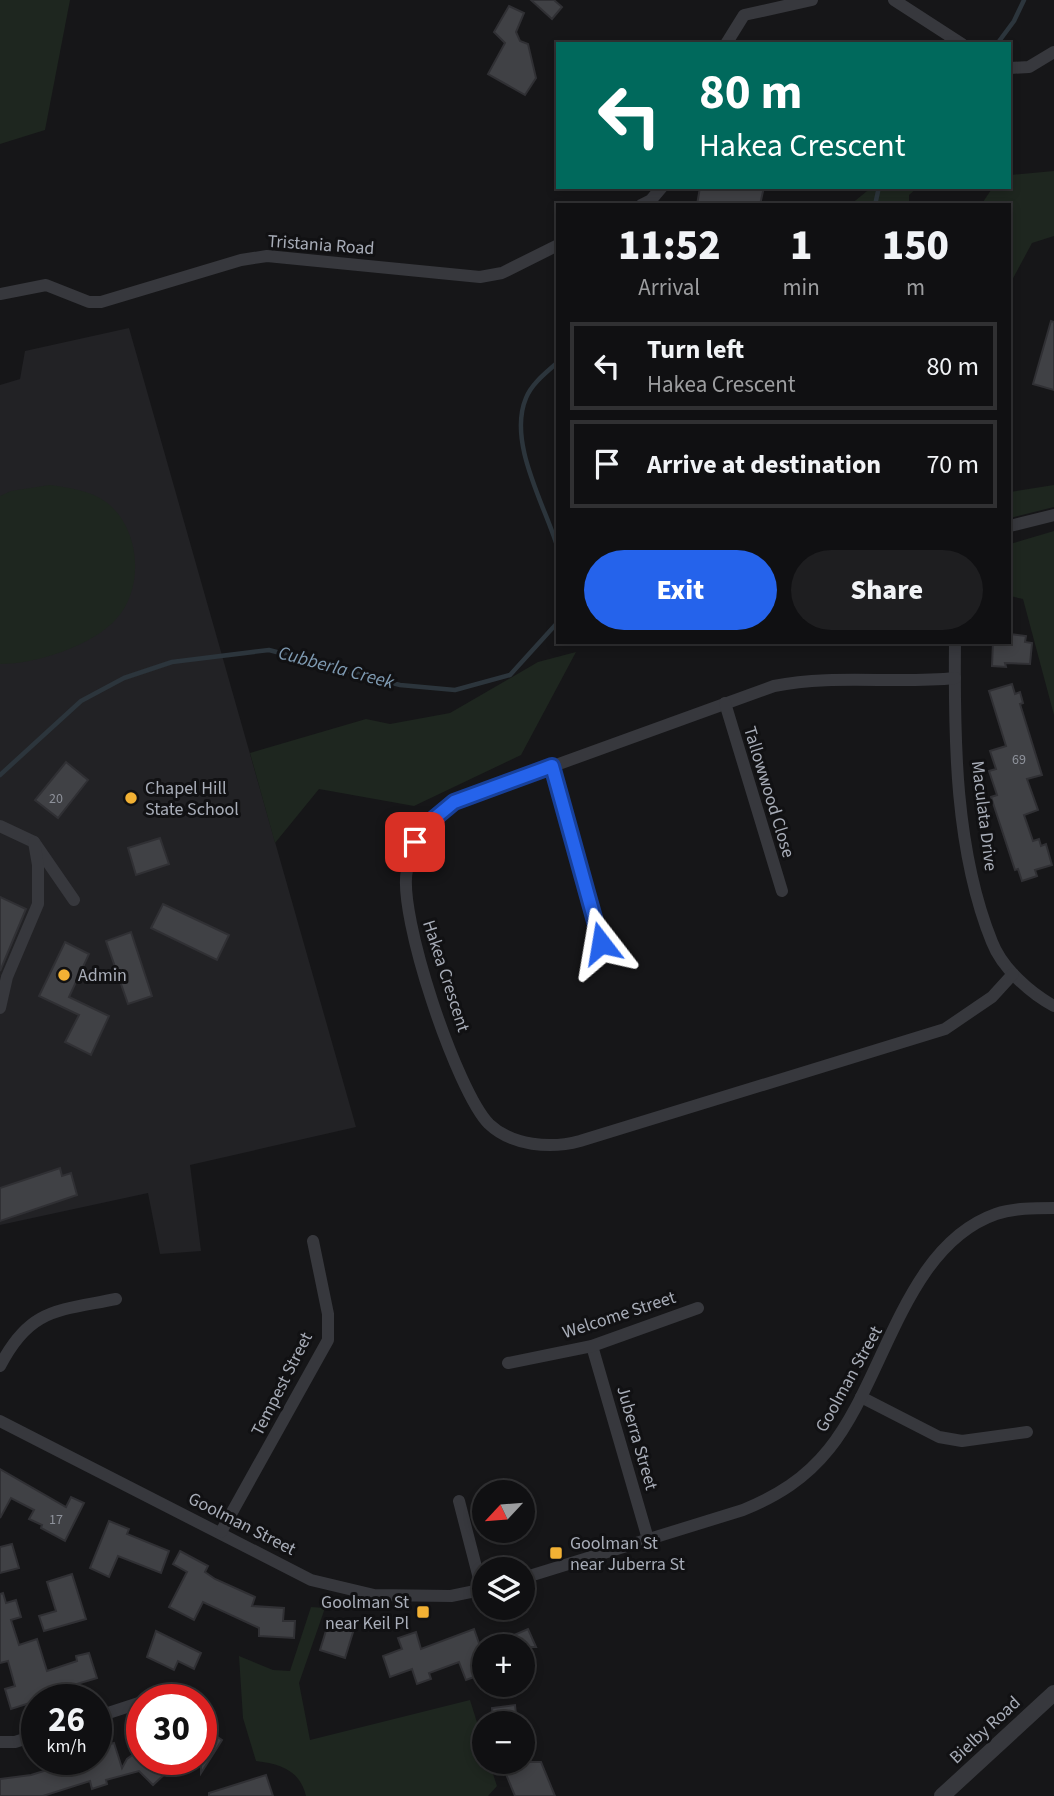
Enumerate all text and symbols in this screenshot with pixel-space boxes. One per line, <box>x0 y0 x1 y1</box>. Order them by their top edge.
text: 80 m <box>699 58 803 128</box>
icon: left <box>584 70 675 161</box>
text: Hakea Crescent <box>699 123 906 169</box>
text: 11:52 <box>618 216 721 276</box>
text: 1 <box>790 216 812 276</box>
text: 150 <box>882 216 949 276</box>
street label: Tristania Road <box>267 229 375 261</box>
text: Arrival <box>638 271 700 304</box>
text: min <box>783 271 820 304</box>
text: m <box>906 271 925 304</box>
text: Turn left <box>647 331 744 368</box>
icon: left <box>588 347 626 385</box>
text: 80 m <box>926 348 979 385</box>
text: Hakea Crescent <box>647 368 796 401</box>
icon: arrive <box>588 445 626 483</box>
text: Arrive at destination <box>647 446 881 483</box>
text: 70 m <box>926 446 979 483</box>
button: Exit <box>584 550 777 630</box>
button: Share <box>791 550 983 630</box>
water label: Cubberla Creek <box>275 640 398 697</box>
street label: Tallowwood Close <box>737 723 801 861</box>
house number: 69 <box>1012 750 1026 770</box>
street label: Maculata Drive <box>965 759 1003 873</box>
place label: Chapel Hill State School <box>145 776 239 822</box>
house number: 20 <box>49 789 63 809</box>
marker: Chapel Hill State School <box>123 790 139 806</box>
pin <box>385 812 445 872</box>
icon: arrive <box>396 823 434 861</box>
position arrow <box>564 906 638 980</box>
street label: Hakea Crescent <box>416 917 476 1035</box>
place label: Admin <box>78 963 127 988</box>
marker: Admin <box>56 967 72 983</box>
street label: Welcome Street <box>559 1285 679 1345</box>
street label: Goolman Street <box>810 1321 888 1437</box>
street label: Tempest Street <box>245 1328 319 1440</box>
street label: Juberra Street <box>610 1383 664 1493</box>
north arrow <box>472 1480 536 1544</box>
map controls <box>472 1480 535 1774</box>
street label: Goolman Street <box>184 1486 300 1562</box>
house number: 17 <box>49 1510 63 1530</box>
place label: Goolman St near Juberra St <box>570 1531 685 1577</box>
marker: Goolman St near Juberra St <box>548 1545 564 1561</box>
button: layers <box>472 1557 535 1620</box>
place label: Goolman St near Keil Pl <box>321 1590 409 1636</box>
marker: Goolman St near Keil Pl <box>415 1604 431 1620</box>
button: + <box>472 1634 535 1697</box>
speed limit sign: 30 <box>126 1684 217 1775</box>
street label: Bielby Road <box>944 1690 1026 1770</box>
text: 26 <box>48 1695 85 1745</box>
button: − <box>472 1711 535 1774</box>
text: km/h <box>47 1734 86 1759</box>

